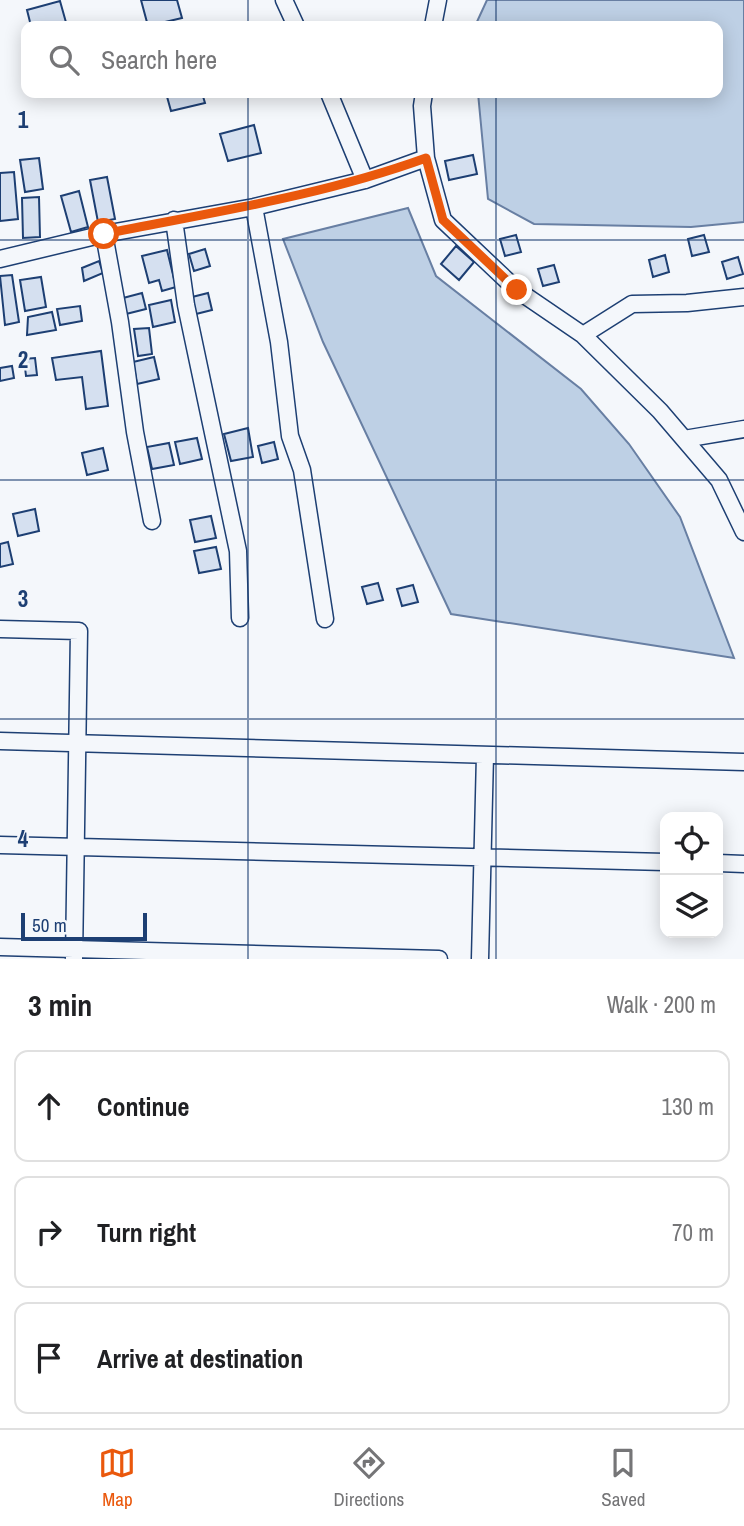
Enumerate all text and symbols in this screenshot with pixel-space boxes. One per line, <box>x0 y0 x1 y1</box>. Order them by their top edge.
search box <box>21 21 723 98</box>
icon: search <box>45 41 83 79</box>
text: Search here <box>101 42 217 77</box>
text: 1 <box>18 104 29 135</box>
route start <box>88 218 119 249</box>
route end <box>501 274 532 305</box>
text: 2 <box>18 344 28 375</box>
text: 3 <box>18 583 28 614</box>
map controls <box>660 812 723 938</box>
button: locate <box>660 812 723 875</box>
text: 4 <box>18 823 29 854</box>
button: layers <box>660 875 723 938</box>
scale bar <box>21 910 147 942</box>
text: 50 m <box>32 912 67 938</box>
text: 3 min <box>28 985 92 1025</box>
text: Walk · 200 m <box>607 989 716 1020</box>
icon: ahead <box>30 1087 68 1125</box>
text: Continue <box>97 1089 189 1124</box>
text: 130 m <box>662 1091 714 1122</box>
icon: right <box>30 1213 68 1251</box>
text: Turn right <box>97 1215 196 1250</box>
text: 70 m <box>672 1217 714 1248</box>
icon: arrive <box>30 1339 68 1377</box>
text: Arrive at destination <box>97 1341 303 1376</box>
tab: Map <box>98 1444 136 1512</box>
tab: Directions <box>333 1444 404 1512</box>
tab: Saved <box>601 1444 646 1512</box>

